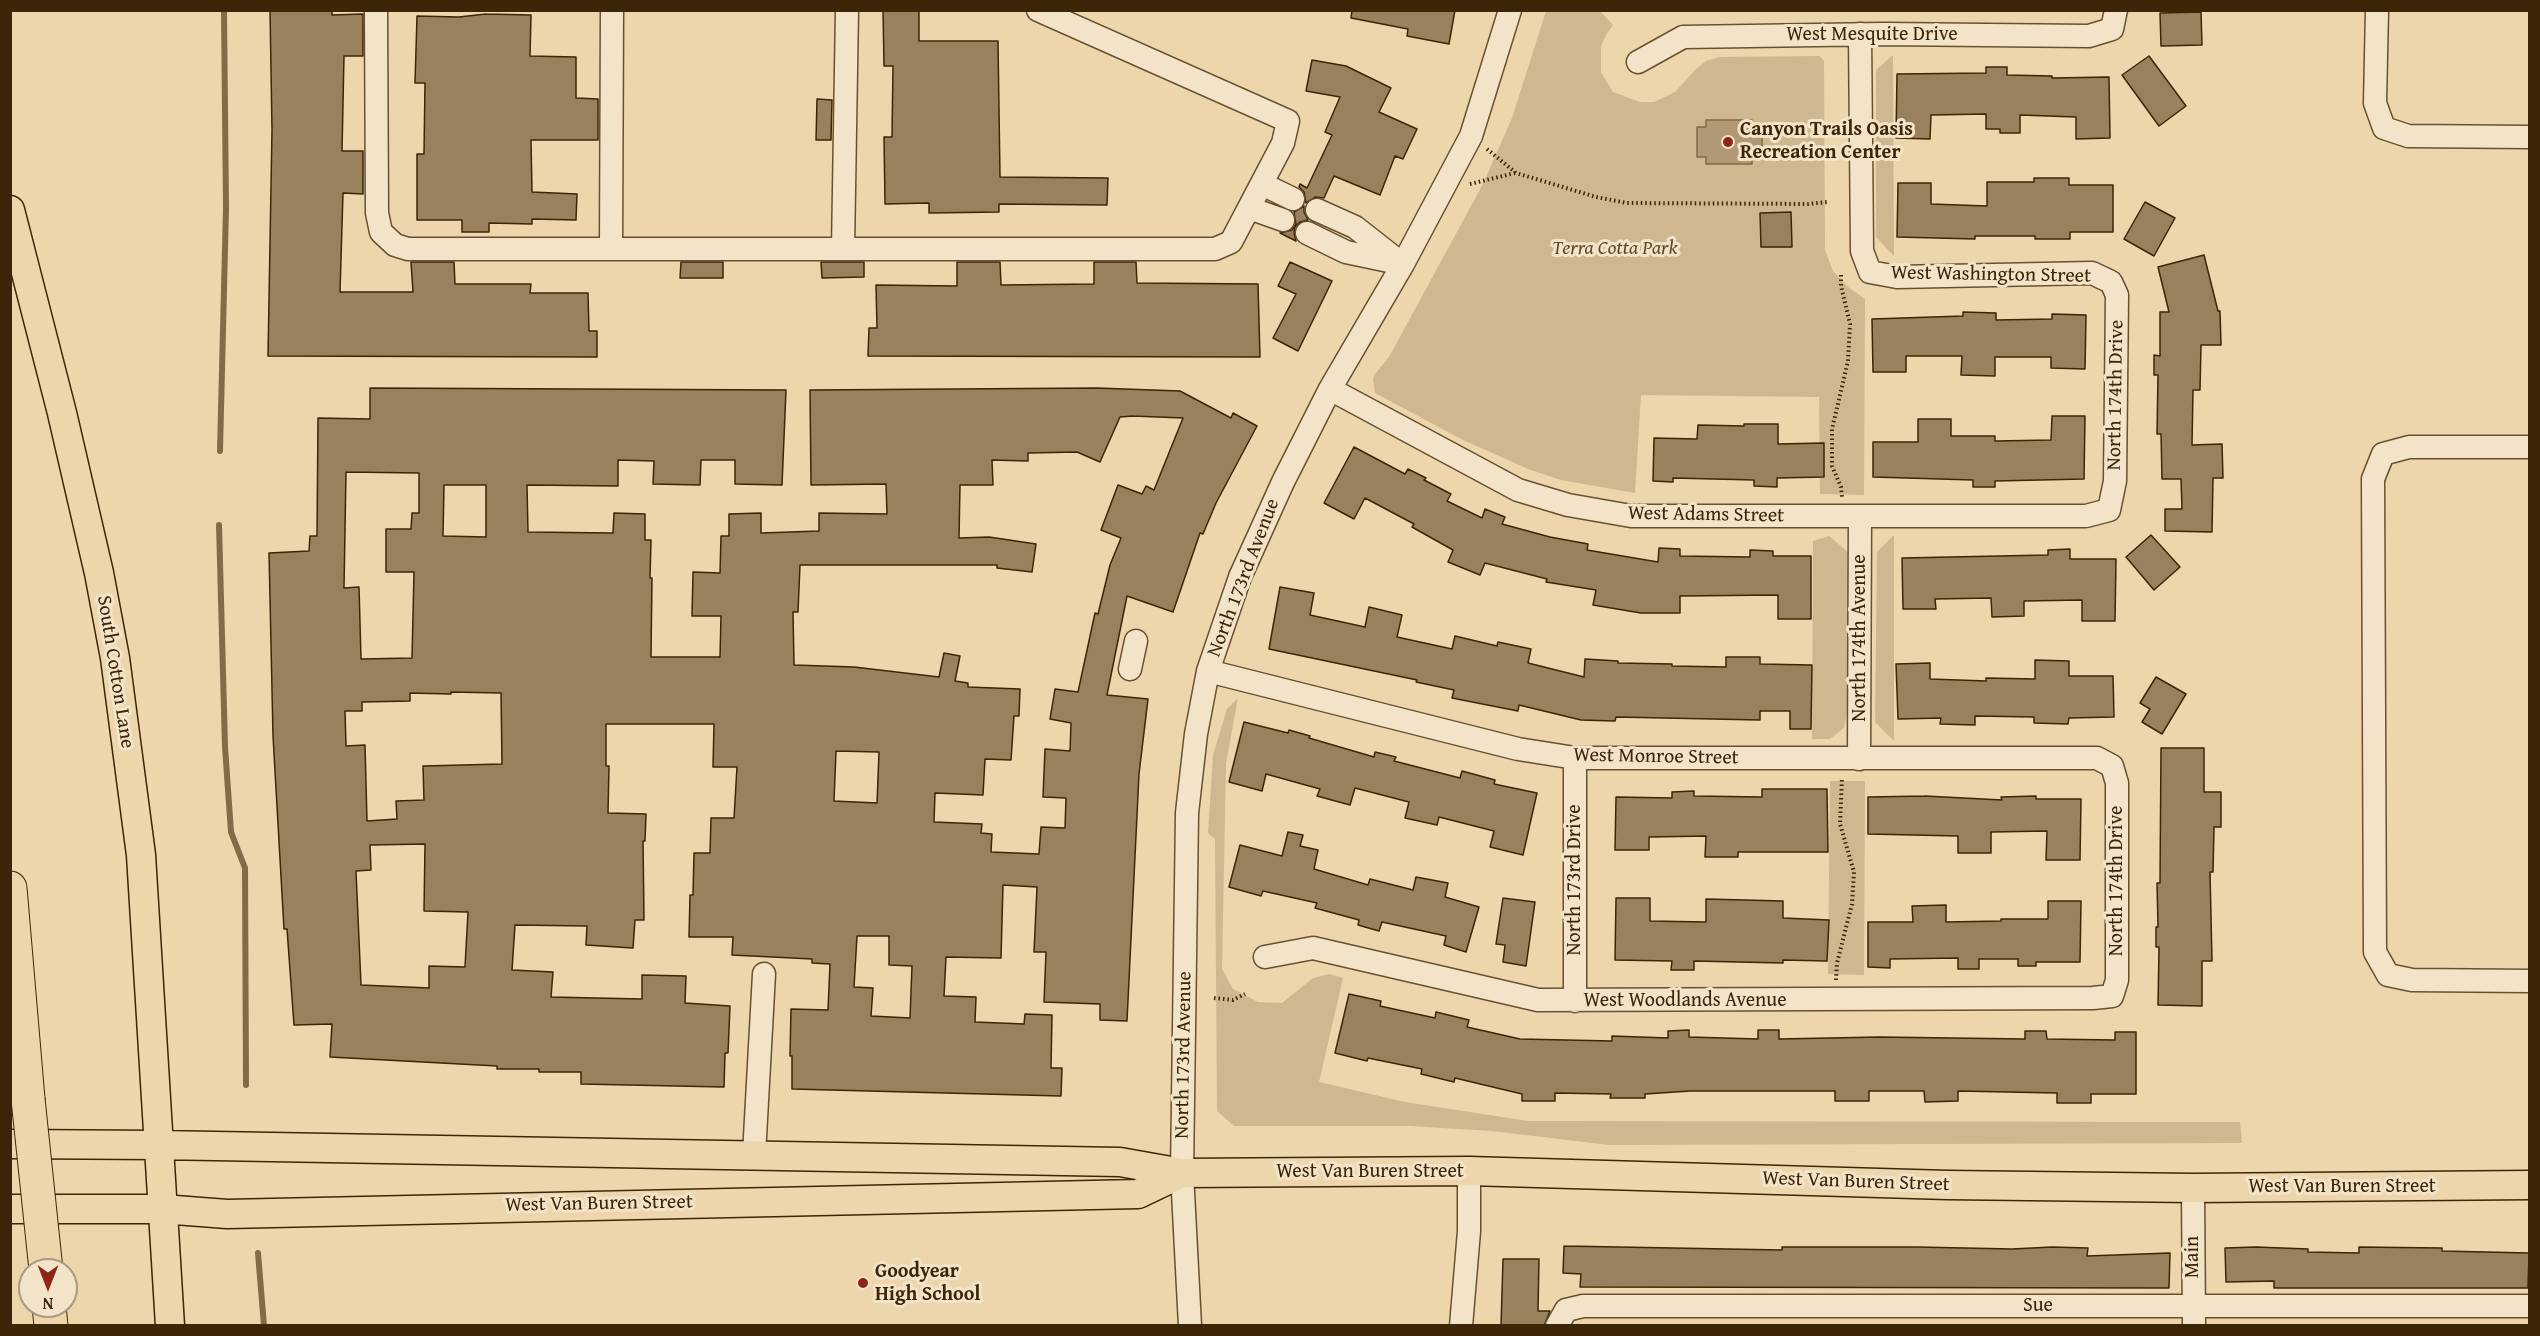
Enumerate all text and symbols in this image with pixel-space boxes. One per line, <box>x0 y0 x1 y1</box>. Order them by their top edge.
street label: West Mesquite Drive <box>1786 23 1958 47</box>
place label: Canyon Trails Oasis Recreation Center <box>1740 118 1913 165</box>
marker: Canyon Trails Oasis Recreation Center <box>1721 135 1735 149</box>
park label: Terra Cotta Park <box>1552 237 1678 261</box>
street label: West Washington Street <box>1891 261 2091 289</box>
street label: North 174th Drive <box>2103 319 2129 471</box>
street label: North 173rd Avenue <box>1203 495 1285 661</box>
street label: West Adams Street <box>1628 502 1784 528</box>
street label: North 174th Avenue <box>1848 554 1872 722</box>
street label: South Cotton Lane <box>91 594 139 750</box>
street label: West Monroe Street <box>1573 744 1739 770</box>
street label: North 173rd Drive <box>1563 804 1587 956</box>
street label: North 174th Drive <box>2105 806 2129 956</box>
street label: North 173rd Avenue <box>1171 971 1197 1139</box>
street label: West Woodlands Avenue <box>1583 989 1787 1013</box>
street label: West Van Buren Street <box>1276 1160 1464 1184</box>
street label: West Van Buren Street <box>1762 1167 1950 1197</box>
street label: West Van Buren Street <box>2248 1175 2436 1199</box>
street label: West Van Buren Street <box>505 1190 693 1218</box>
street label: Main <box>2181 1236 2205 1278</box>
north arrow <box>18 1258 78 1318</box>
place label: Goodyear High School <box>875 1260 981 1307</box>
marker: Goodyear High School <box>856 1276 870 1290</box>
text: N <box>43 1292 53 1316</box>
street label: Sue <box>2023 1294 2053 1318</box>

